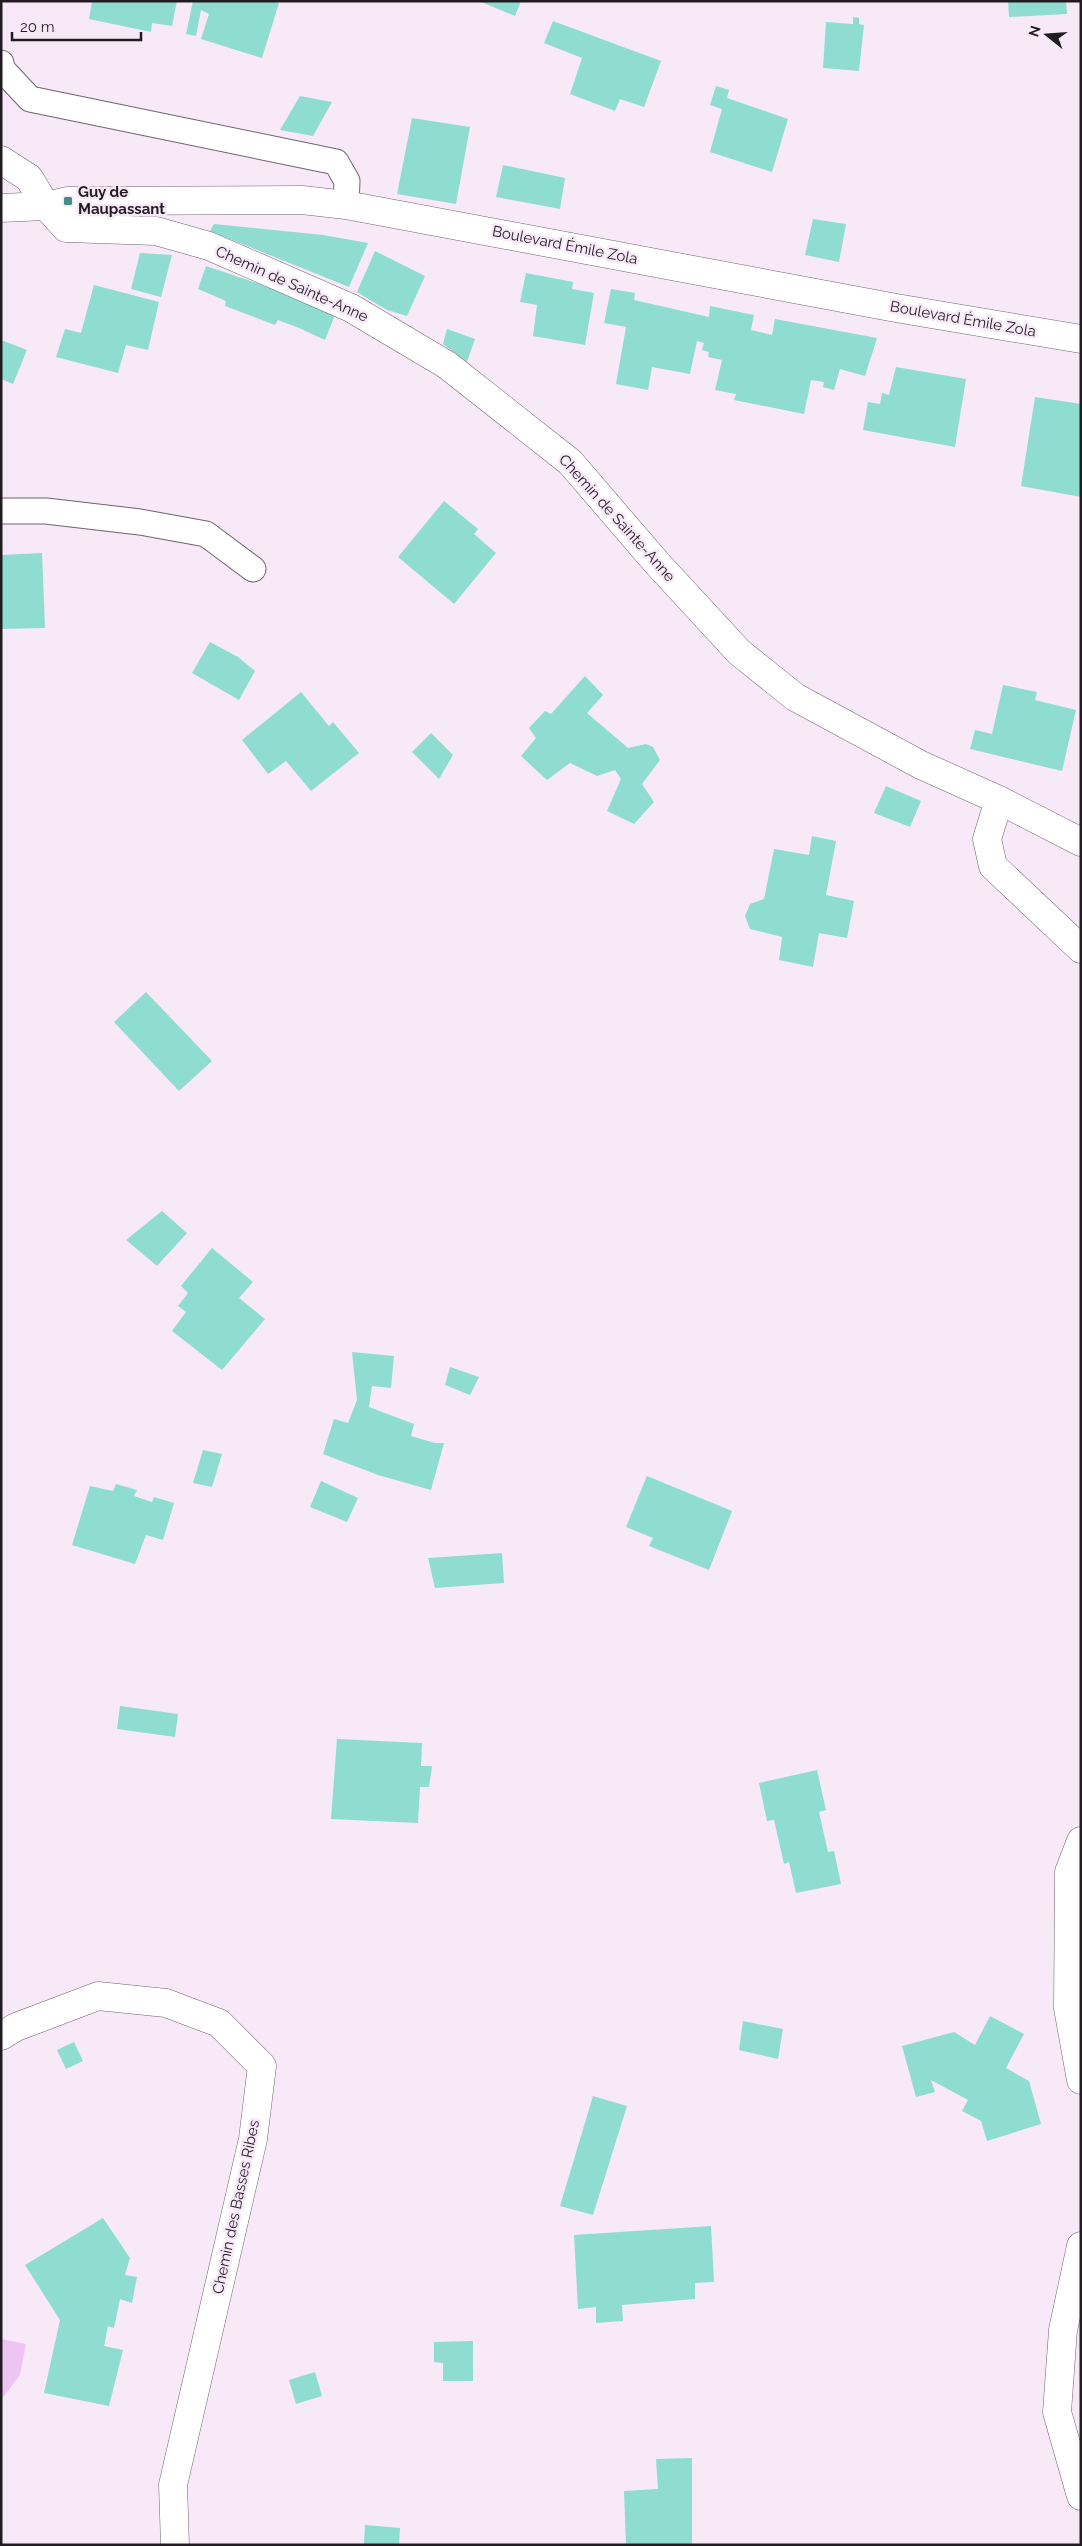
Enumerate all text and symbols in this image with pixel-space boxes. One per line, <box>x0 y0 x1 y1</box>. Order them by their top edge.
scale bar <box>12 10 141 42</box>
north arrow <box>1022 10 1072 60</box>
text: 20 m <box>20 18 55 36</box>
text: N <box>1025 24 1044 39</box>
place label: Guy de Maupassant <box>78 183 165 218</box>
marker: Guy de Maupassant <box>62 195 74 207</box>
street label: Boulevard Émile Zola <box>491 222 639 268</box>
street label: Chemin de Sainte-Anne <box>213 242 371 326</box>
street label: Boulevard Émile Zola <box>889 297 1037 341</box>
street label: Chemin de Sainte-Anne <box>555 451 679 585</box>
street label: Chemin des Basses Ribes <box>209 2118 263 2296</box>

